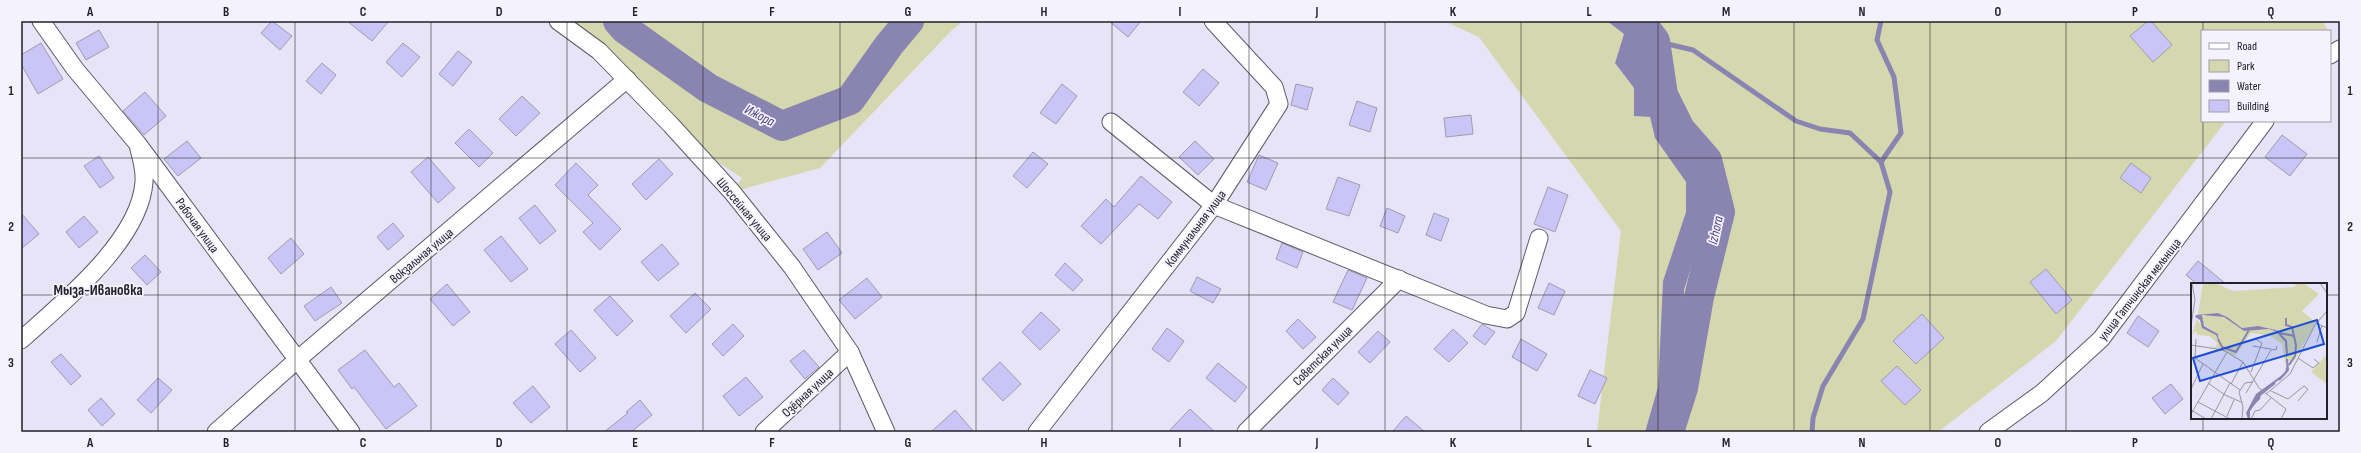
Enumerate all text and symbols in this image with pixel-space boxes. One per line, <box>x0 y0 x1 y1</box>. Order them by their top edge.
text: A <box>86 4 94 20</box>
text: B <box>223 4 229 20</box>
text: C <box>360 4 367 20</box>
text: D <box>496 4 503 20</box>
text: E <box>632 4 638 20</box>
text: F <box>769 4 775 20</box>
text: G <box>905 4 912 20</box>
text: H <box>1041 4 1048 20</box>
text: I <box>1179 4 1182 20</box>
text: J <box>1315 4 1319 20</box>
text: K <box>1450 4 1457 20</box>
text: L <box>1586 4 1592 20</box>
text: M <box>1722 4 1730 20</box>
text: N <box>1859 4 1866 20</box>
text: O <box>1995 4 2002 20</box>
text: P <box>2132 4 2138 20</box>
text: Q <box>2268 4 2275 20</box>
legend <box>2201 30 2331 122</box>
text: Road <box>2237 39 2257 54</box>
text: Park <box>2237 59 2255 74</box>
text: Water <box>2237 79 2261 94</box>
text: 1 <box>8 83 14 99</box>
text: 1 <box>2347 83 2353 99</box>
text: Building <box>2237 99 2269 114</box>
water label: Ижора <box>742 101 778 130</box>
street label: Шоссейная улица <box>713 175 776 245</box>
street label: Коммунальная улица <box>1162 187 1230 270</box>
street label: Рабочая улица <box>172 195 222 256</box>
water label: Izhora <box>1704 214 1727 246</box>
text: 2 <box>8 219 14 235</box>
text: 2 <box>2347 219 2353 235</box>
street label: Вокзальная улица <box>387 224 457 287</box>
street label: улица Гатчинская мельница <box>2095 235 2185 344</box>
district label: Мыза-Ивановка <box>53 281 143 300</box>
inset map <box>2191 283 2327 419</box>
street label: Советская улица <box>1289 322 1356 389</box>
text: 3 <box>8 355 14 371</box>
text: 3 <box>2347 355 2353 371</box>
street label: Озёрная улица <box>779 365 837 421</box>
text: A <box>86 435 94 451</box>
text: B <box>223 435 229 451</box>
text: C <box>360 435 367 451</box>
text: D <box>496 435 503 451</box>
text: E <box>632 435 638 451</box>
text: F <box>769 435 775 451</box>
text: G <box>905 435 912 451</box>
text: H <box>1041 435 1048 451</box>
text: I <box>1179 435 1182 451</box>
text: J <box>1315 435 1319 451</box>
text: K <box>1450 435 1457 451</box>
text: L <box>1586 435 1592 451</box>
text: M <box>1722 435 1730 451</box>
text: N <box>1859 435 1866 451</box>
text: O <box>1995 435 2002 451</box>
text: P <box>2132 435 2138 451</box>
text: Q <box>2268 435 2275 451</box>

